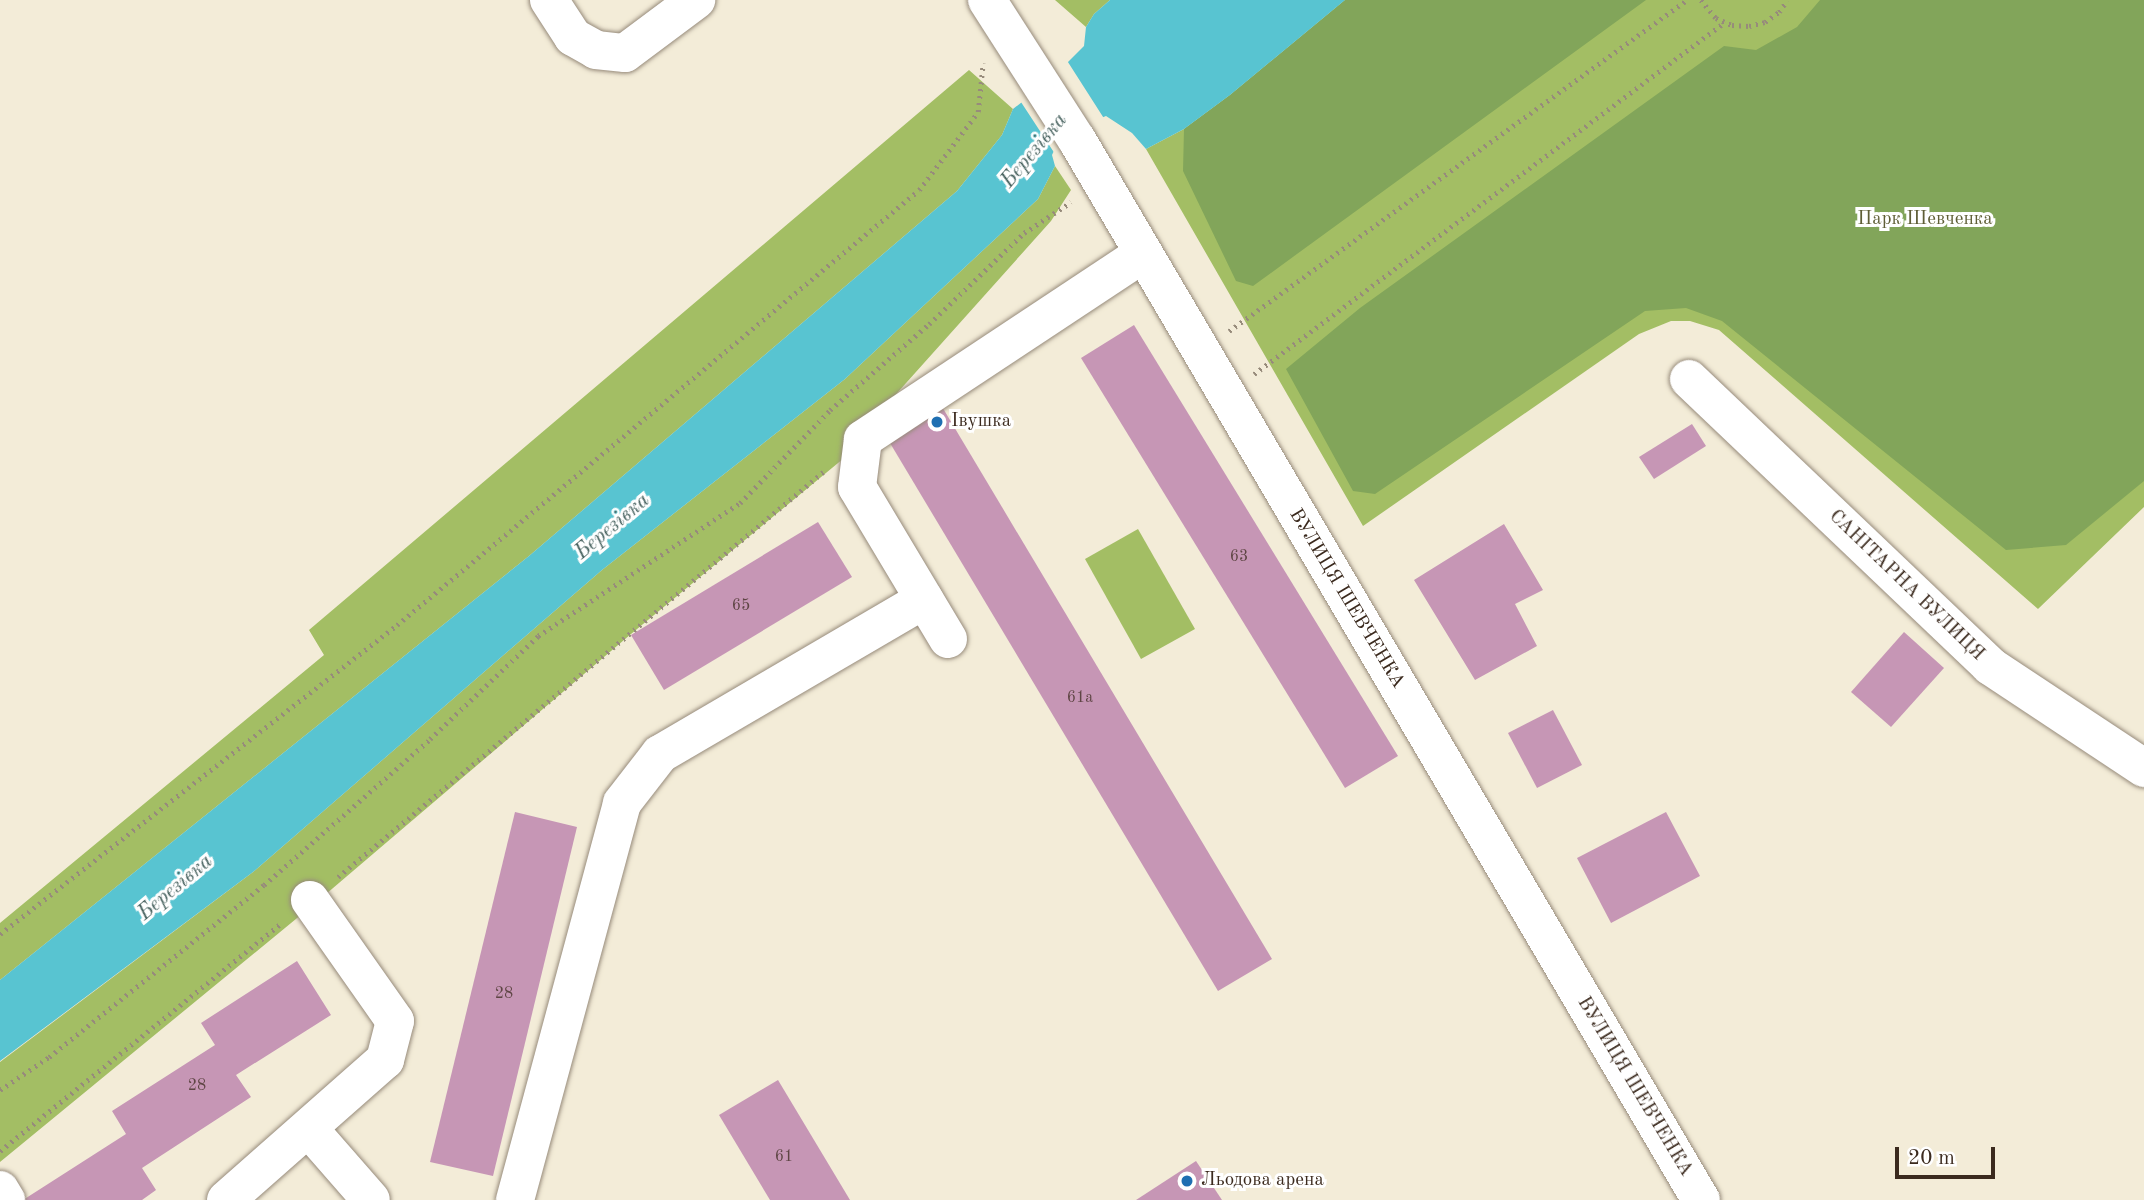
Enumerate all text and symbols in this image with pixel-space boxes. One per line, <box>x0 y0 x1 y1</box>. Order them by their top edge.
water label: Березівка <box>997 109 1073 193</box>
park label: Парк Шевченка <box>1857 209 1993 231</box>
place label: Івушка <box>951 411 1011 433</box>
marker: Івушка <box>929 414 945 430</box>
water label: Березівка <box>571 489 655 565</box>
street label: ВУЛИЦЯ ШЕВЧЕНКА <box>1283 505 1409 693</box>
street label: САНІТАРНА ВУЛИЦЯ <box>1823 506 1989 666</box>
house number: 63 <box>1230 547 1248 567</box>
house number: 65 <box>732 596 750 616</box>
house number: 61а <box>1067 688 1093 708</box>
water label: Березівка <box>134 850 218 926</box>
house number: 28 <box>495 984 513 1004</box>
street label: ВУЛИЦЯ ШЕВЧЕНКА <box>1571 993 1697 1181</box>
house number: 28 <box>188 1076 206 1096</box>
scale bar <box>1899 1134 1999 1178</box>
house number: 61 <box>775 1147 793 1167</box>
text: 20 m <box>1908 1148 1955 1169</box>
place label: Льодова арена <box>1201 1170 1324 1192</box>
marker: Льодова арена <box>1179 1173 1195 1189</box>

